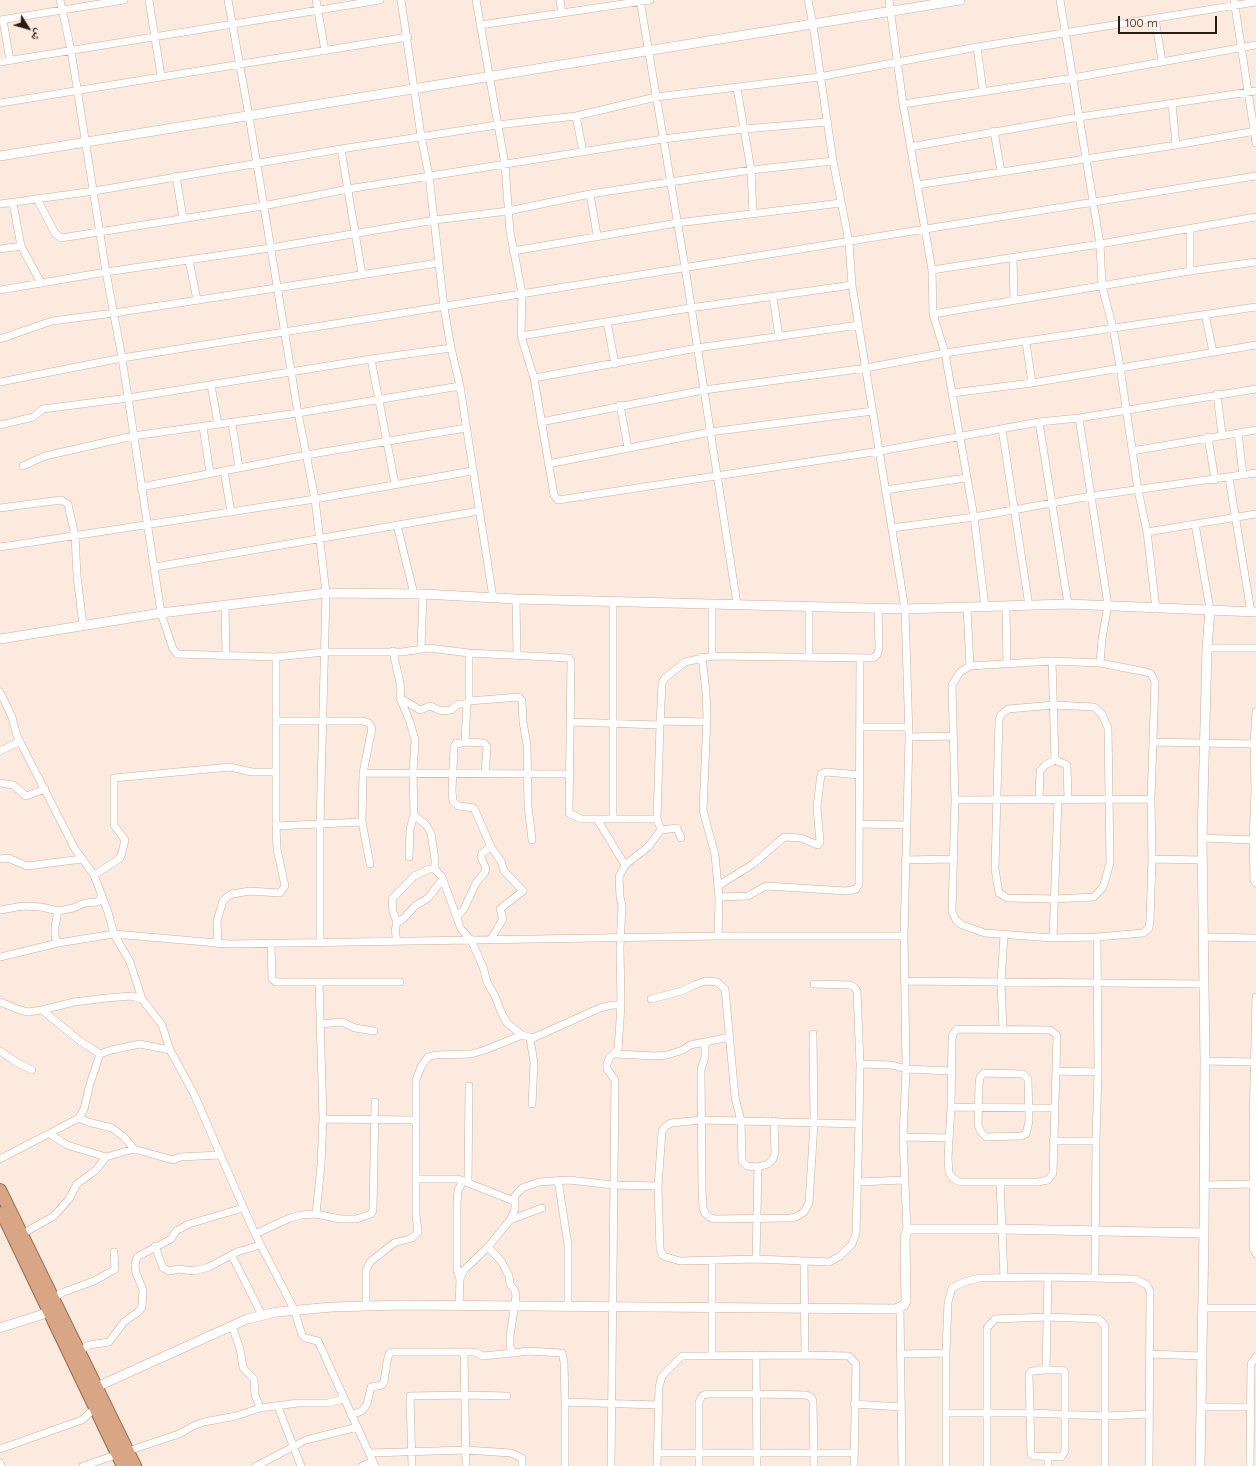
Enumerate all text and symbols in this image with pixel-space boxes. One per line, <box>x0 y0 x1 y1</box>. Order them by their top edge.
north arrow <box>8 8 48 48</box>
scale bar <box>1120 8 1219 34</box>
text: 100 m <box>1125 15 1158 30</box>
text: ش <box>28 26 47 44</box>

